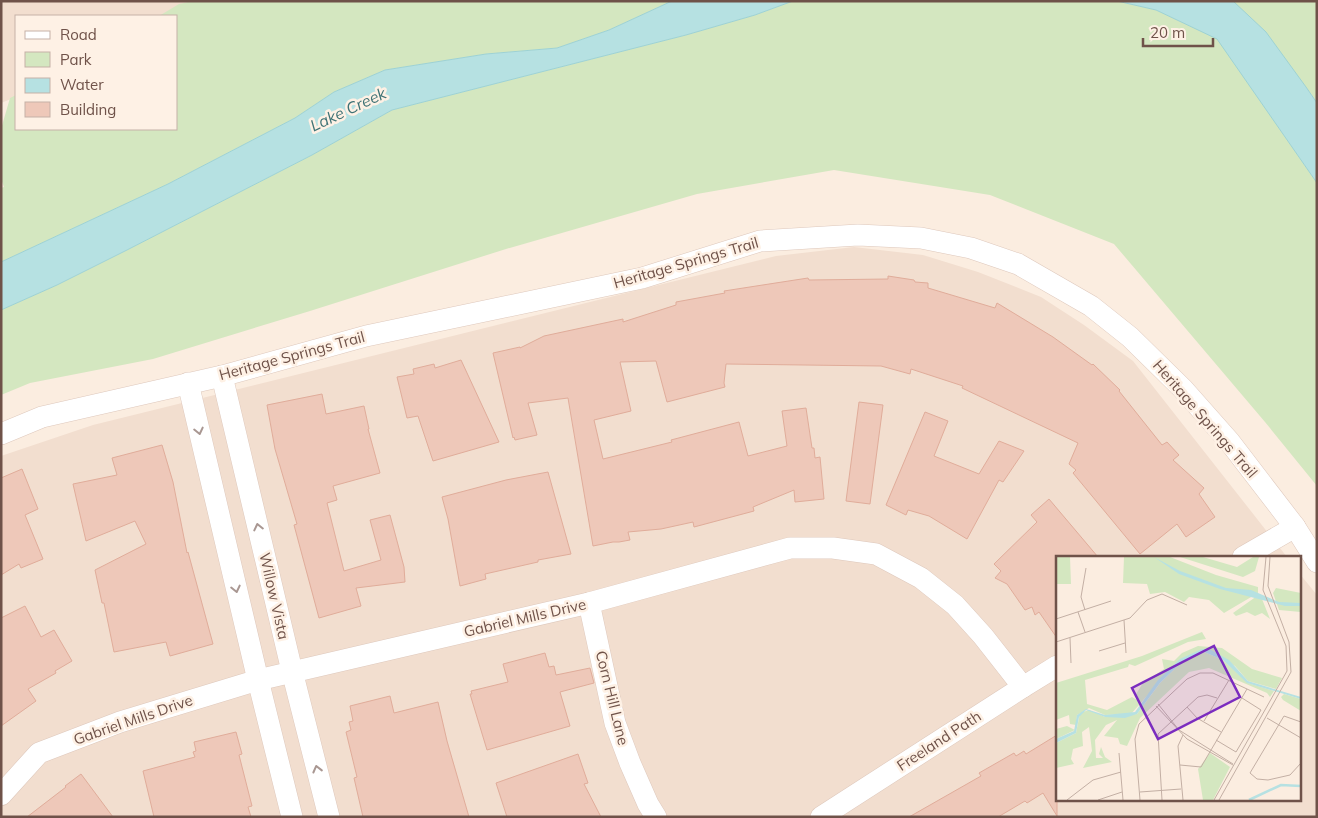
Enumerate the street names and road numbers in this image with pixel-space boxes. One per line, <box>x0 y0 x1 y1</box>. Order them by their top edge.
street label: Heritage Springs Trail <box>611 233 761 292</box>
street label: Heritage Springs Trail <box>217 327 367 384</box>
street label: Heritage Springs Trail <box>1149 356 1262 482</box>
street label: Willow Vista <box>255 551 294 641</box>
street label: Gabriel Mills Drive <box>462 594 588 641</box>
street label: Corn Hill Lane <box>592 649 633 747</box>
street label: Gabriel Mills Drive <box>71 690 195 749</box>
street label: Freeland Path <box>893 706 984 775</box>

